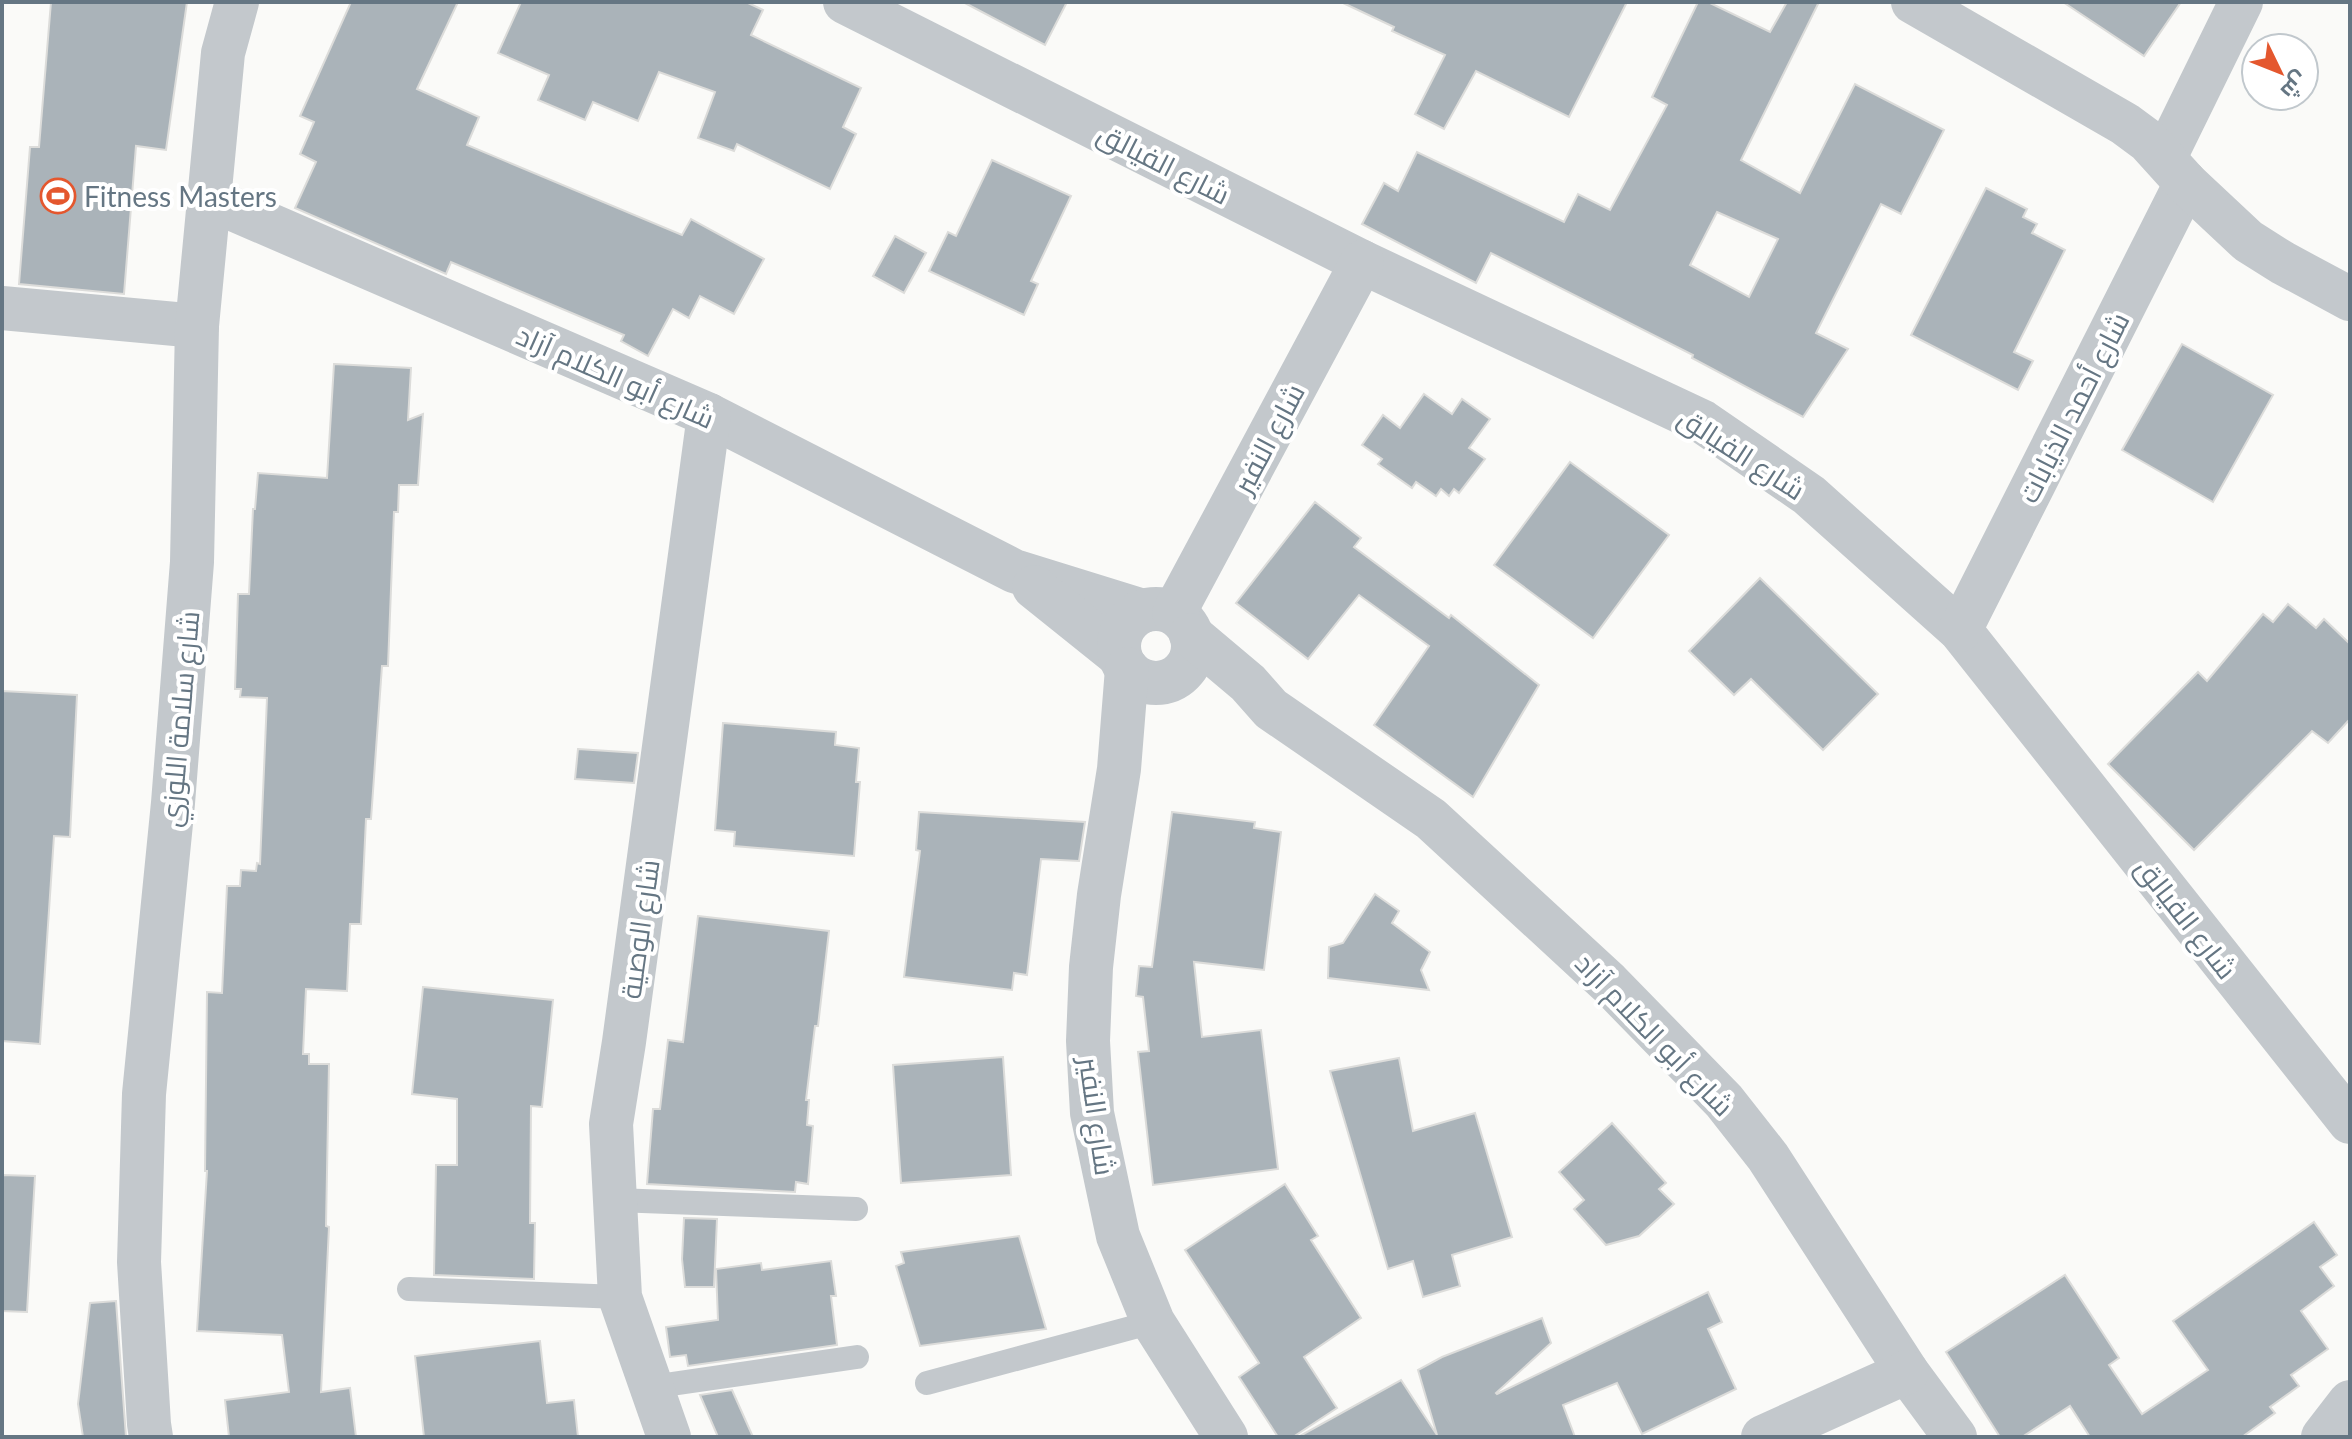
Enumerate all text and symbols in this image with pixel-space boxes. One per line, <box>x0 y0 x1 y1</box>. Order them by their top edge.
north arrow <box>2240 32 2320 112</box>
text: ش <box>2275 66 2314 106</box>
street label: شارع الفيالق <box>1091 115 1236 213</box>
sports icon: Fitness Masters <box>39 177 77 215</box>
place label: Fitness Masters <box>84 179 277 213</box>
street label: شارع أحمد الذيابات <box>2010 306 2138 509</box>
street label: شارع أبو الكلام آزاد <box>510 317 720 438</box>
street label: شارع النفير <box>1224 377 1314 502</box>
street label: شارع الفيالق <box>1671 400 1812 509</box>
street label: شارع سلامة اللوزي <box>153 609 211 829</box>
street label: شارع الفيالق <box>2127 851 2245 987</box>
street label: شارع الوصية <box>612 857 669 1001</box>
street label: شارع أبو الكلام آزاد <box>1566 946 1741 1125</box>
street label: شارع النفير <box>1070 1053 1123 1178</box>

